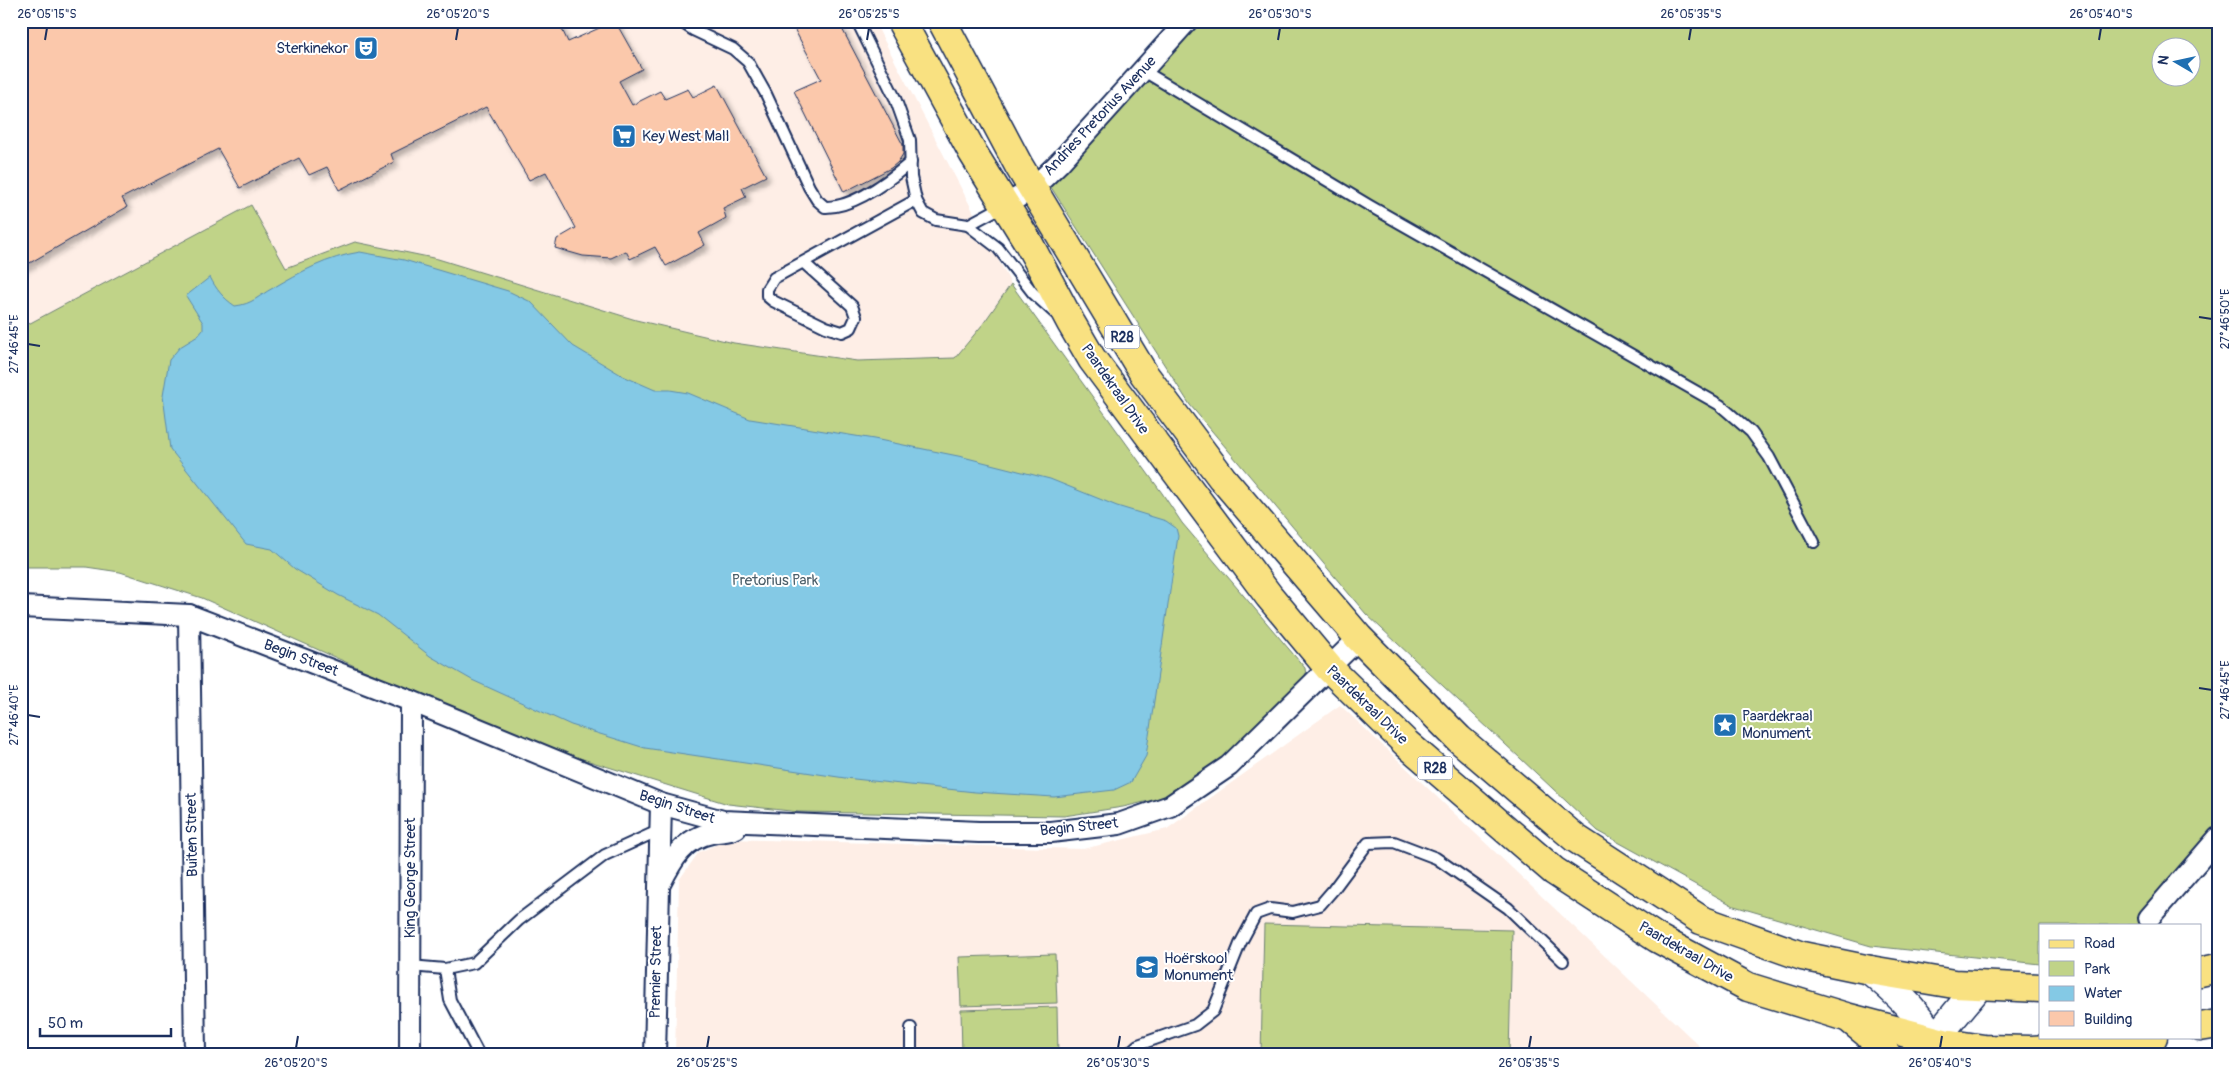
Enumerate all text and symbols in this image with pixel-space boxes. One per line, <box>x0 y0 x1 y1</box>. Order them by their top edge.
text: 26°05'15"S <box>17 7 77 22</box>
text: 26°05'20"S <box>427 7 489 22</box>
text: 26°05'25"S <box>838 7 900 22</box>
text: 26°05'30"S <box>1249 7 1311 22</box>
text: 26°05'35"S <box>1660 7 1722 22</box>
text: 26°05'40"S <box>2069 7 2133 22</box>
theatre icon: Sterkinekor <box>353 35 379 61</box>
north arrow <box>2152 38 2202 88</box>
place label: Sterkinekor <box>276 39 349 58</box>
street label: Andries Pretorius Avenue <box>1039 52 1161 180</box>
text: N <box>2155 54 2173 66</box>
supermarket icon: Key West Mall <box>611 123 637 149</box>
place label: Key West Mall <box>642 127 729 146</box>
text: 27°46'50"E <box>2218 289 2233 349</box>
text: 27°46'45"E <box>7 314 22 374</box>
road number: R28 <box>1104 326 1140 348</box>
street label: Paardekraal Drive <box>1077 340 1154 438</box>
park label: Pretorius Park <box>732 571 819 590</box>
street label: Begin Street <box>261 635 342 681</box>
text: 27°46'45"E <box>2218 660 2233 720</box>
street label: Paardekraal Drive <box>1322 661 1412 749</box>
text: 27°46'40"E <box>7 685 22 745</box>
place label: Paardekraal Monument <box>1742 707 1813 743</box>
place icon: Paardekraal Monument <box>1712 712 1738 738</box>
road number: R28 <box>1418 756 1452 780</box>
street label: Begin Street <box>637 786 718 828</box>
street label: Buiten Street <box>182 792 202 877</box>
street label: Begin Street <box>1039 813 1120 841</box>
street label: King George Street <box>401 817 420 938</box>
street label: Paardekraal Drive <box>1635 917 1737 987</box>
street label: Premier Street <box>646 924 666 1019</box>
legend <box>2039 924 2202 1038</box>
text: Road <box>2084 934 2115 953</box>
place label: Hoërskool Monument <box>1164 949 1234 985</box>
school or university icon: Hoërskool Monument <box>1134 954 1160 980</box>
text: Park <box>2084 960 2111 979</box>
text: Water <box>2084 984 2123 1003</box>
scale bar <box>40 1006 171 1038</box>
text: Building <box>2084 1010 2132 1029</box>
text: 50 m <box>48 1014 83 1033</box>
text: 26°05'20"S <box>265 1056 327 1071</box>
text: 26°05'25"S <box>676 1056 738 1071</box>
text: 26°05'30"S <box>1087 1056 1149 1071</box>
text: 26°05'35"S <box>1498 1056 1560 1071</box>
text: 26°05'40"S <box>1908 1056 1972 1071</box>

